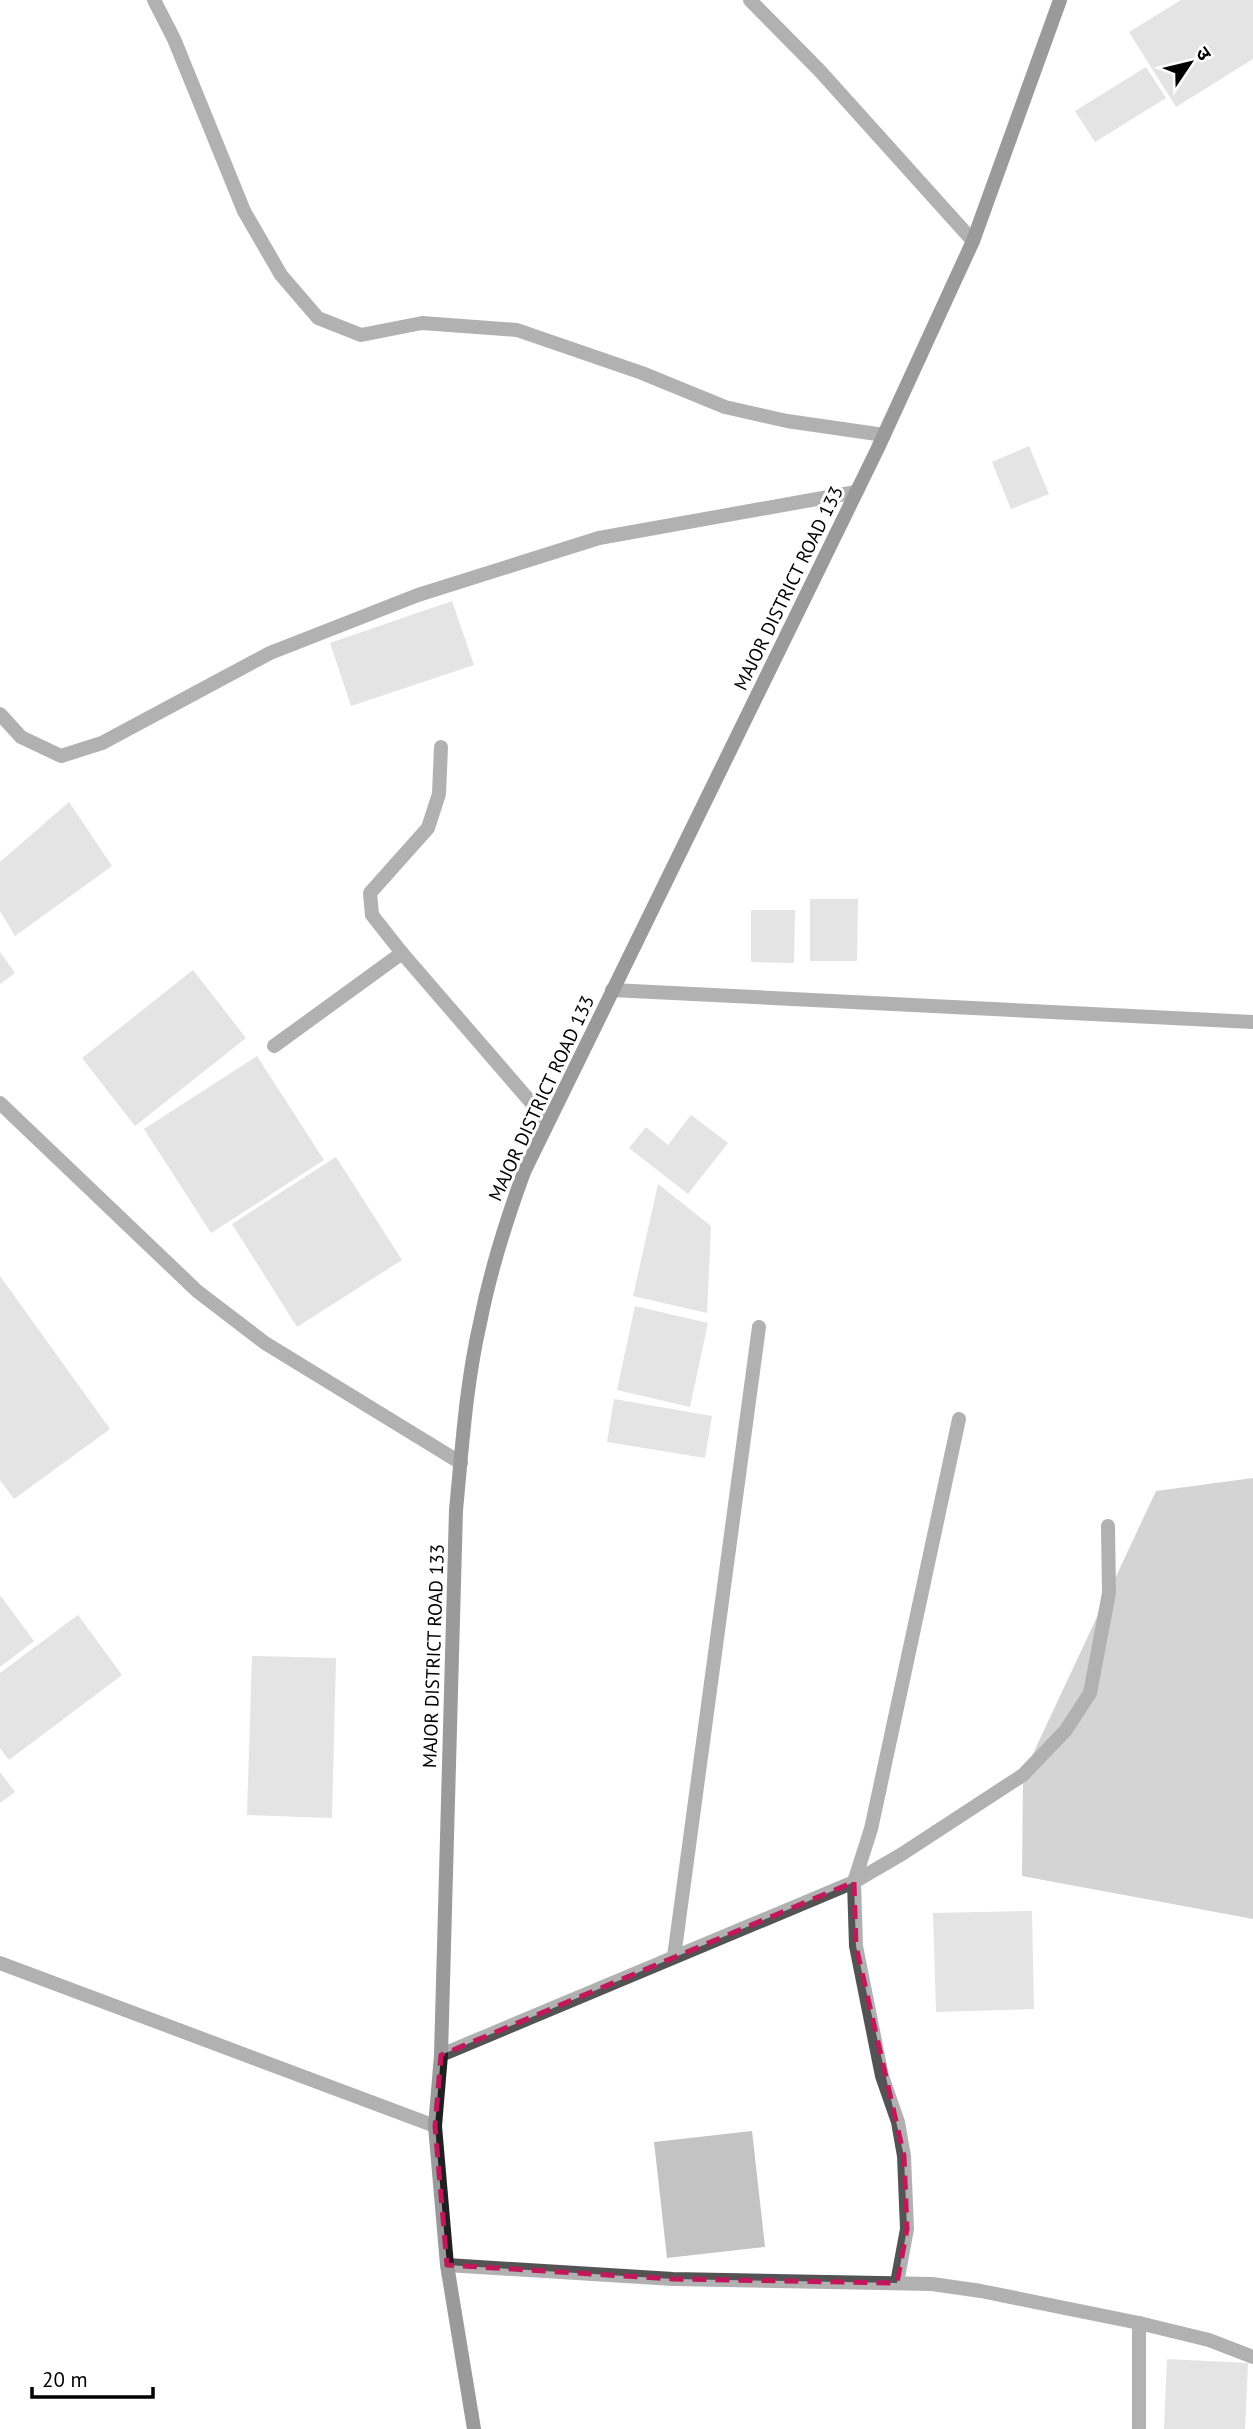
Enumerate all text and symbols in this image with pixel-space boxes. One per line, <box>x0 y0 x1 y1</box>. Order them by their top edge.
north arrow <box>1155 28 1225 98</box>
text: उ <box>1191 42 1217 65</box>
street label: MAJOR DISTRICT ROAD 133 <box>728 482 848 694</box>
street label: MAJOR DISTRICT ROAD 133 <box>483 991 599 1205</box>
street label: MAJOR DISTRICT ROAD 133 <box>417 1543 449 1769</box>
scale bar <box>32 2356 152 2400</box>
text: 20 m <box>42 2366 88 2393</box>

